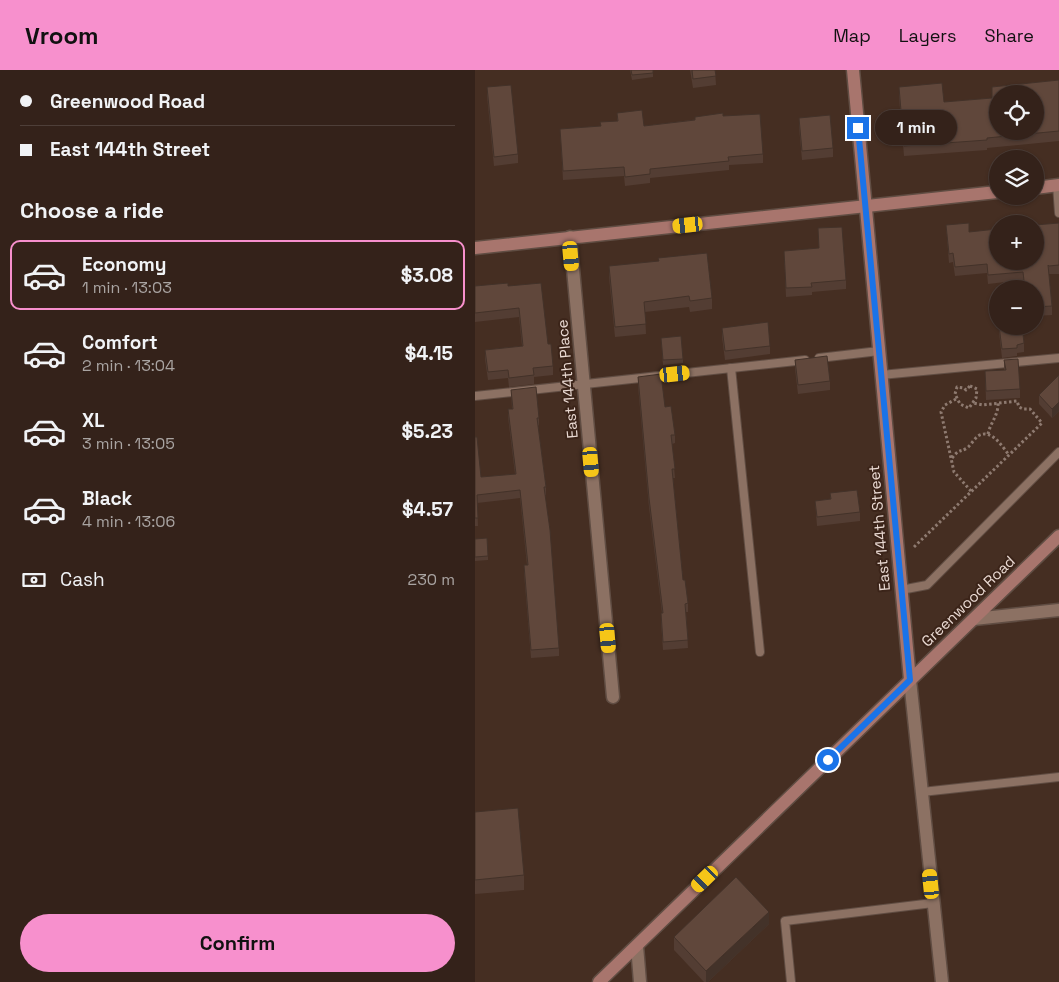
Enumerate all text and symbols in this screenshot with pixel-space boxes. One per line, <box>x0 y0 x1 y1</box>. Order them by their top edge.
text: Vroom <box>25 20 99 51</box>
text: Map <box>833 24 871 47</box>
text: Layers <box>899 24 956 47</box>
text: Share <box>984 24 1034 47</box>
map controls <box>989 85 1044 335</box>
button: locate <box>989 85 1044 140</box>
text: Greenwood Road <box>50 89 205 114</box>
callout: 1 min <box>875 110 958 146</box>
route end <box>847 117 869 139</box>
text: 1 min <box>896 117 936 138</box>
text: East 144th Street <box>50 137 210 162</box>
button: layers <box>989 150 1044 205</box>
text: Choose a ride <box>20 196 164 224</box>
button: + <box>989 215 1044 270</box>
car <box>672 216 703 234</box>
car <box>562 240 579 272</box>
text: Economy <box>82 252 166 277</box>
icon: car <box>22 253 67 298</box>
text: $3.08 <box>401 263 453 288</box>
text: 1 min · 13:03 <box>82 277 172 298</box>
button: − <box>989 280 1044 335</box>
street label: East 144th Place <box>552 319 582 439</box>
text: Comfort <box>82 330 158 355</box>
icon: car <box>22 331 67 376</box>
text: $4.15 <box>405 341 453 366</box>
text: 2 min · 13:04 <box>82 355 175 376</box>
car <box>659 365 690 383</box>
text: XL <box>82 408 105 433</box>
icon: car <box>22 409 67 454</box>
text: $5.23 <box>402 419 453 444</box>
text: 3 min · 13:05 <box>82 433 175 454</box>
car <box>582 446 599 478</box>
street label: East 144th Street <box>864 464 894 592</box>
text: Black <box>82 486 132 511</box>
icon: car <box>22 487 67 532</box>
text: $4.57 <box>402 497 453 522</box>
text: 4 min · 13:06 <box>82 511 175 532</box>
street label: Greenwood Road <box>917 551 1019 651</box>
icon: cash <box>20 566 48 594</box>
text: Cash <box>60 567 105 592</box>
text: 230 m <box>408 569 455 590</box>
car <box>599 622 616 654</box>
route start <box>817 749 839 771</box>
car <box>689 863 721 895</box>
car <box>921 868 940 900</box>
button: Confirm <box>20 914 455 972</box>

